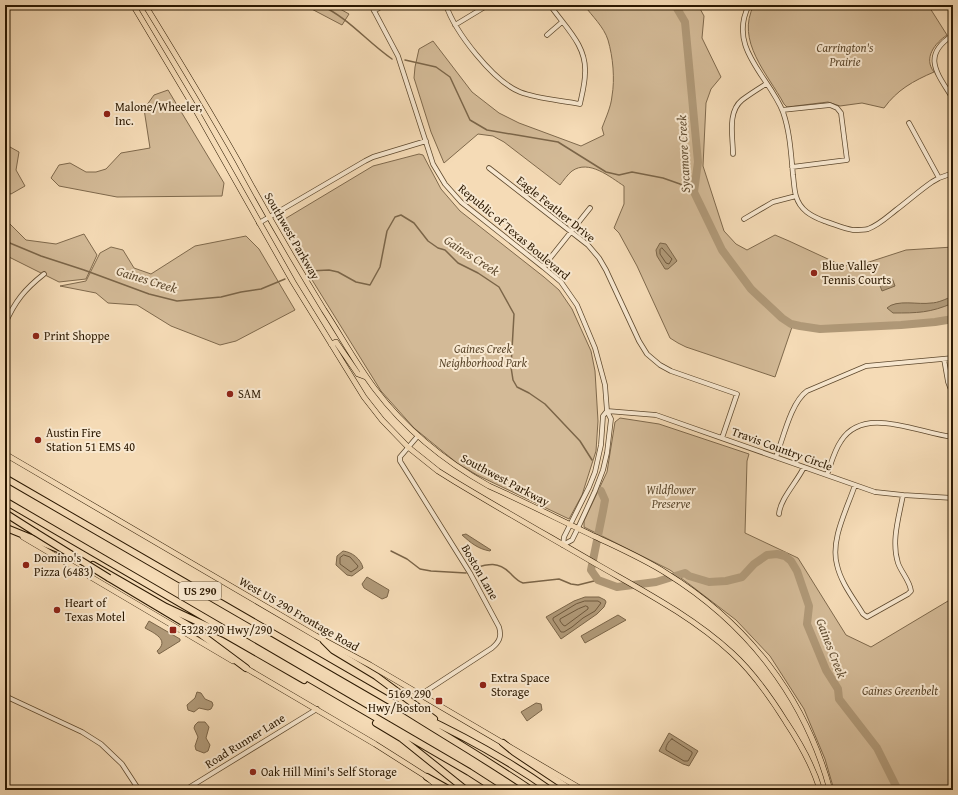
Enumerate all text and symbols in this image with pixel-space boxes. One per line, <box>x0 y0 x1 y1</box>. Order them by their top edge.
park label: Carrington's Prairie <box>817 39 874 70</box>
place label: Malone/Wheeler, Inc. <box>115 98 202 129</box>
marker: Malone/Wheeler, Inc. <box>102 109 112 119</box>
water label: Sycamore Creek <box>672 115 695 193</box>
street label: Eagle Feather Drive <box>513 171 600 246</box>
street label: Republic of Texas Boulevard <box>455 180 574 284</box>
street label: Southwest Parkway <box>261 189 324 283</box>
water label: Gaines Creek <box>440 230 503 280</box>
place label: Blue Valley Tennis Courts <box>822 257 891 288</box>
water label: Gaines Creek <box>114 261 180 298</box>
marker: Blue Valley Tennis Courts <box>809 268 819 278</box>
place label: Print Shoppe <box>44 327 110 344</box>
marker: Print Shoppe <box>31 331 41 341</box>
park label: Gaines Creek Neighborhood Park <box>439 340 527 371</box>
place label: SAM <box>238 385 261 402</box>
marker: SAM <box>225 389 235 399</box>
street label: Travis Country Circle <box>729 422 835 475</box>
place label: Austin Fire Station 51 EMS 40 <box>46 424 135 455</box>
marker: Austin Fire Station 51 EMS 40 <box>33 435 43 445</box>
street label: Southwest Parkway <box>458 449 553 510</box>
park label: Wildflower Preserve <box>646 481 696 512</box>
street label: Boston Lane <box>458 541 503 603</box>
place label: Domino's Pizza (6483) <box>34 549 94 580</box>
marker: Domino's Pizza (6483) <box>21 560 31 570</box>
street label: West US 290 Frontage Road <box>236 572 363 655</box>
road number: US 290 <box>179 582 221 600</box>
place label: Heart of Texas Motel <box>65 594 126 625</box>
marker: Heart of Texas Motel <box>52 605 62 615</box>
water label: Gaines Creek <box>811 616 852 681</box>
place label: 5328 290 Hwy/290 <box>181 621 272 638</box>
marker: 5328 290 Hwy/290 <box>168 625 178 635</box>
place label: Extra Space Storage <box>491 669 550 700</box>
marker: Extra Space Storage <box>478 680 488 690</box>
park label: Gaines Greenbelt <box>862 682 938 699</box>
place label: 5169 290 Hwy/Boston <box>368 685 431 716</box>
marker: 5169 290 Hwy/Boston <box>434 696 444 706</box>
street label: Road Runner Lane <box>201 709 288 772</box>
place label: Oak Hill Mini's Self Storage <box>261 763 397 780</box>
marker: Oak Hill Mini's Self Storage <box>248 767 258 777</box>

